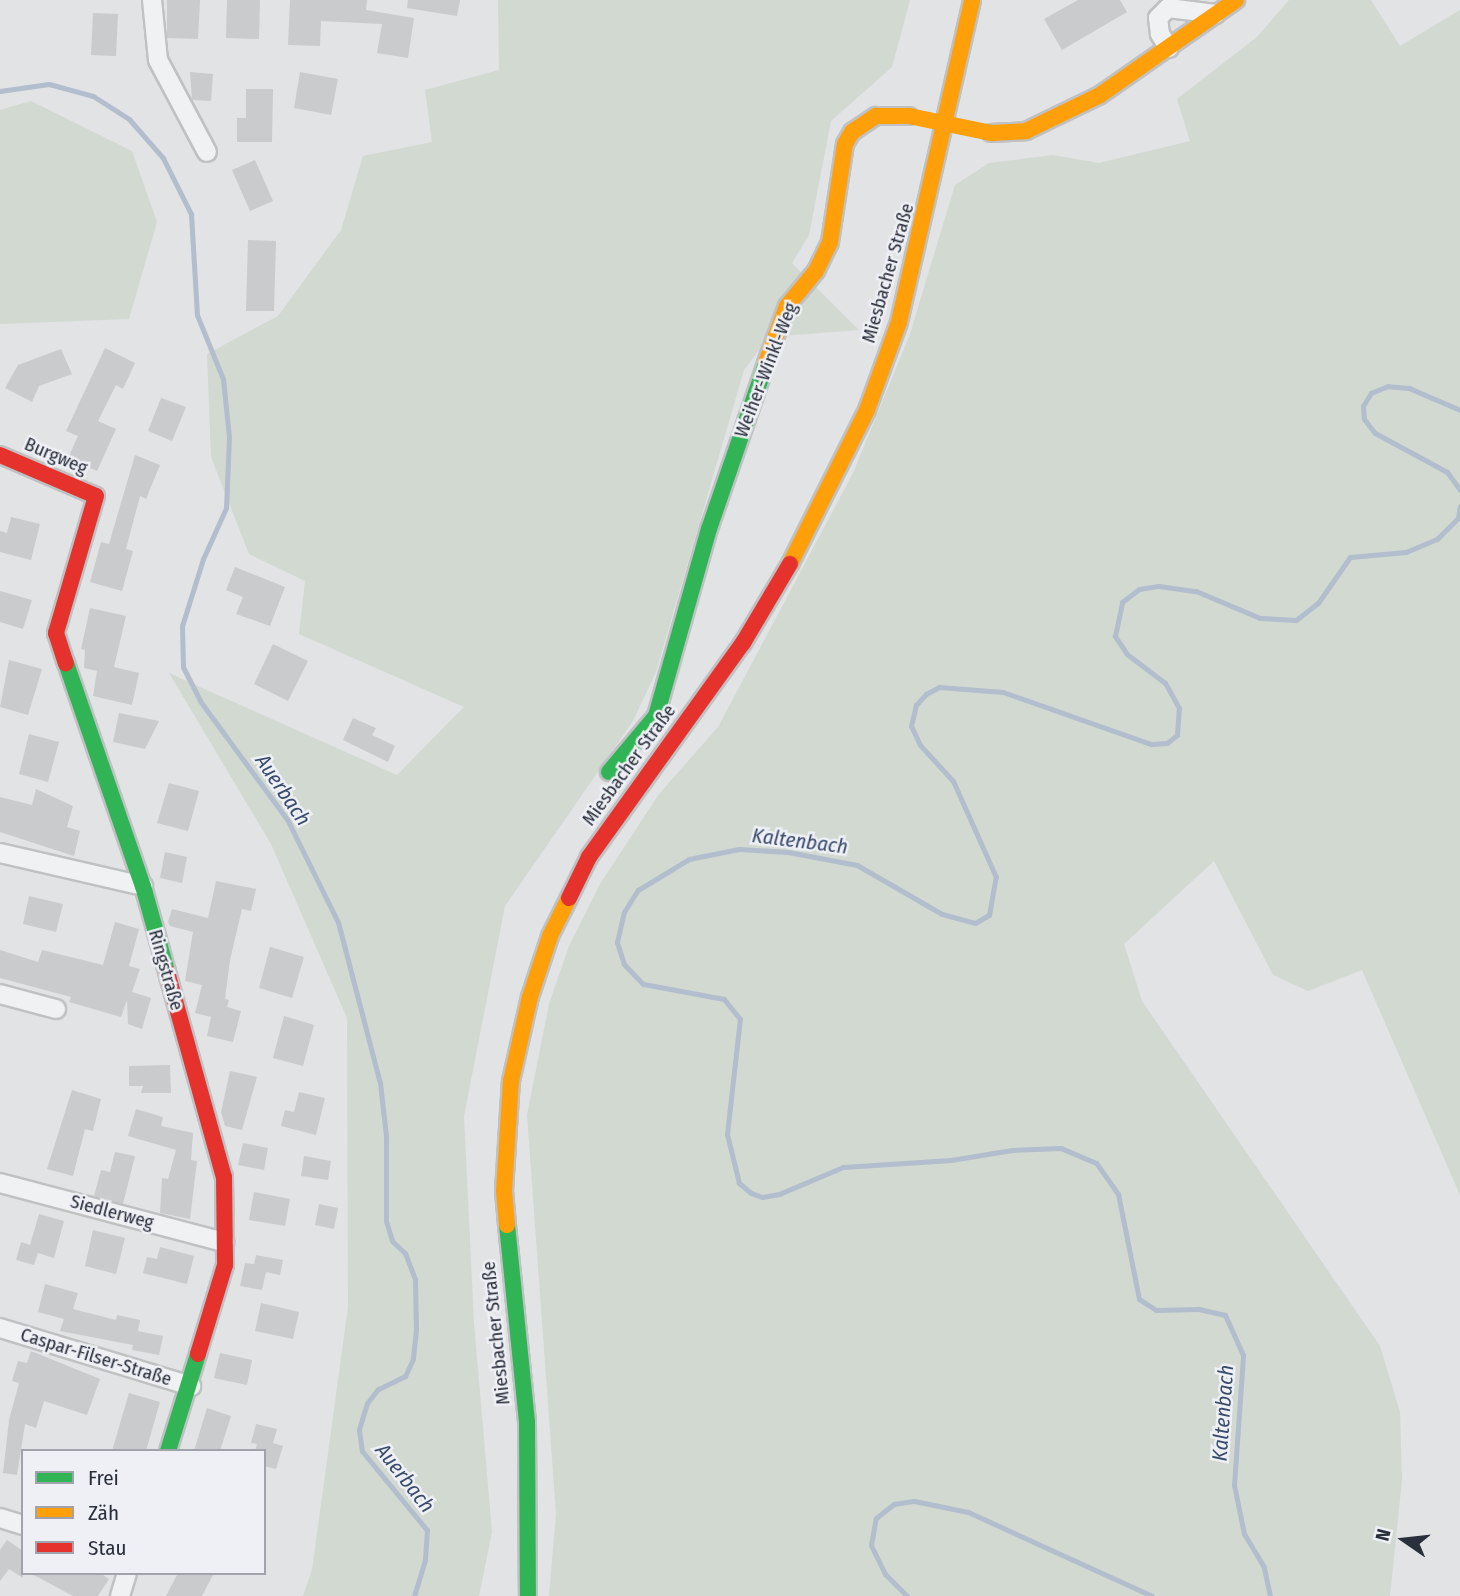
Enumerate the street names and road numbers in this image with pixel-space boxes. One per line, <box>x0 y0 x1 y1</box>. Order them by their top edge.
street label: Miesbacher Straße <box>857 201 919 345</box>
street label: Weiher-Winkl-Weg <box>730 299 802 441</box>
street label: Burgweg <box>21 433 91 479</box>
street label: Miesbacher Straße <box>577 700 681 830</box>
street label: Ringstraße <box>144 927 188 1013</box>
street label: Siedlerweg <box>68 1190 156 1234</box>
street label: Miesbacher Straße <box>477 1260 515 1406</box>
street label: Caspar-Filser-Straße <box>18 1323 174 1391</box>

